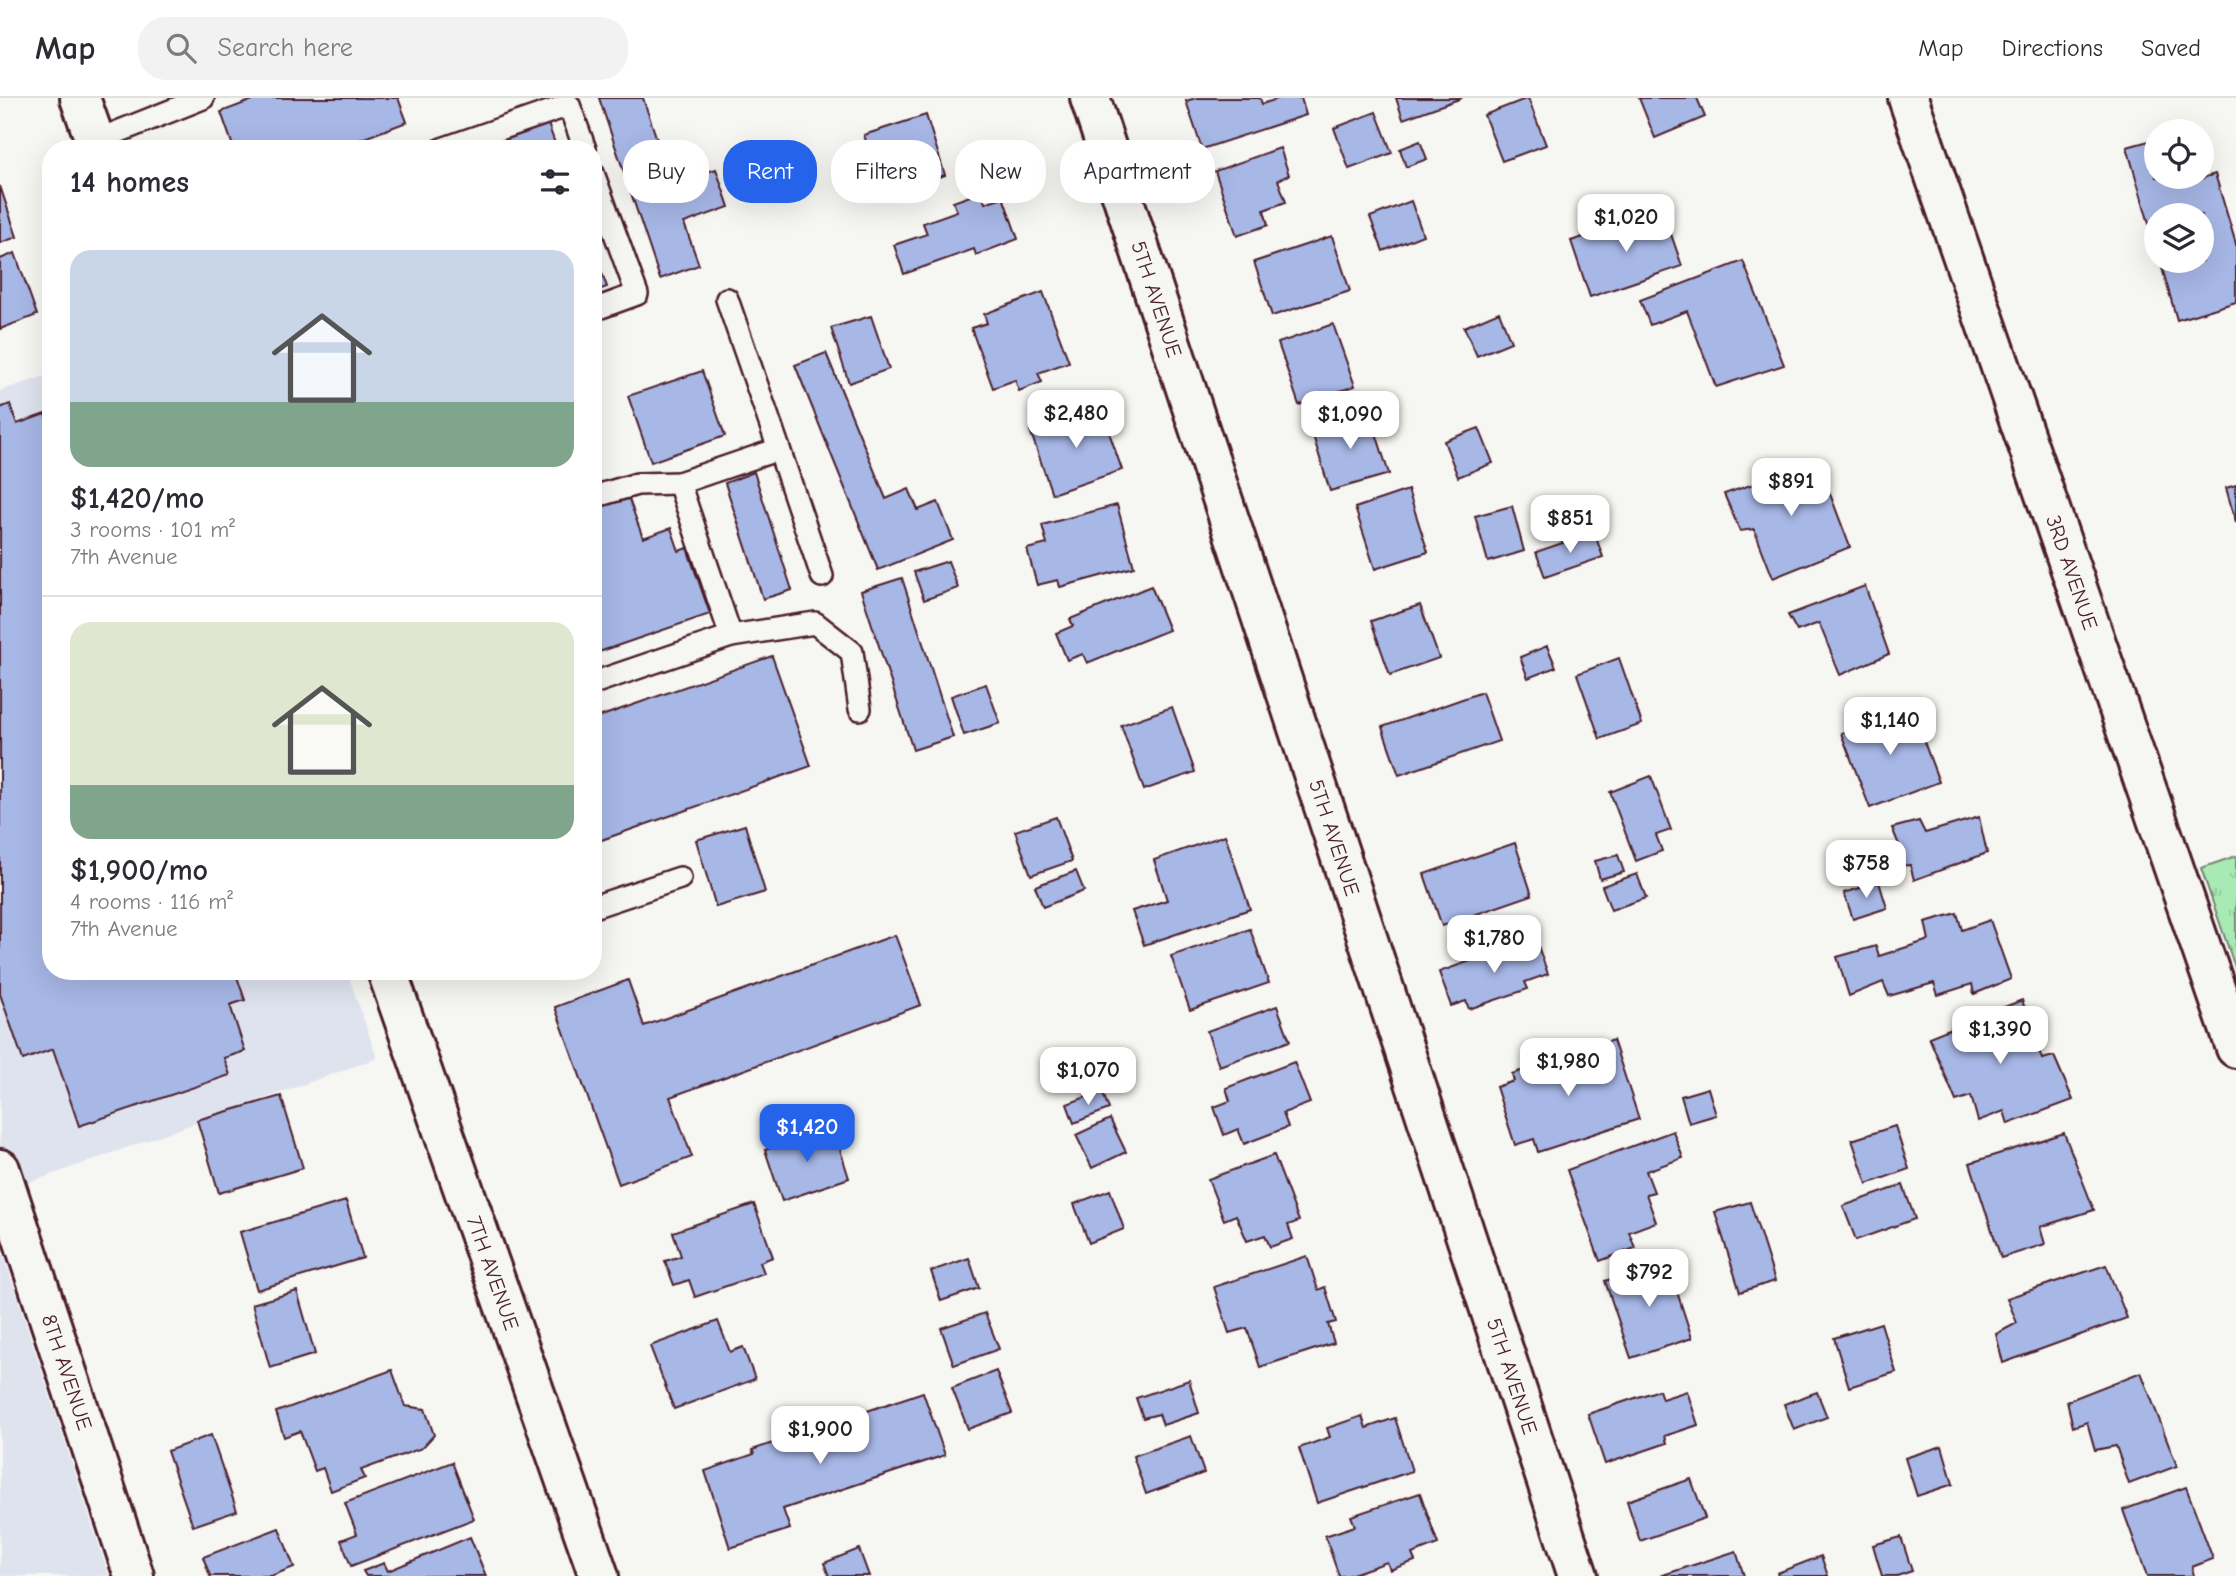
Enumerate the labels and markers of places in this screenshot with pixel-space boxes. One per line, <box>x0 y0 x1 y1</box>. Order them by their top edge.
pin: $1,020 <box>1569 194 1683 254</box>
pin: $2,480 <box>1019 390 1133 450</box>
pin: $1,090 <box>1293 392 1407 451</box>
pin: $891 <box>1750 458 1832 518</box>
pin: $851 <box>1529 496 1611 555</box>
pin: $1,140 <box>1833 698 1947 757</box>
pin: $758 <box>1825 840 1907 900</box>
pin: $1,780 <box>1437 916 1551 975</box>
pin: $1,390 <box>1943 1006 2057 1066</box>
pin: $1,980 <box>1511 1038 1625 1098</box>
pin: $1,070 <box>1031 1048 1145 1107</box>
pin: $1,420 <box>750 1104 864 1164</box>
pin: $792 <box>1608 1250 1690 1309</box>
pin: $1,900 <box>763 1406 877 1466</box>

